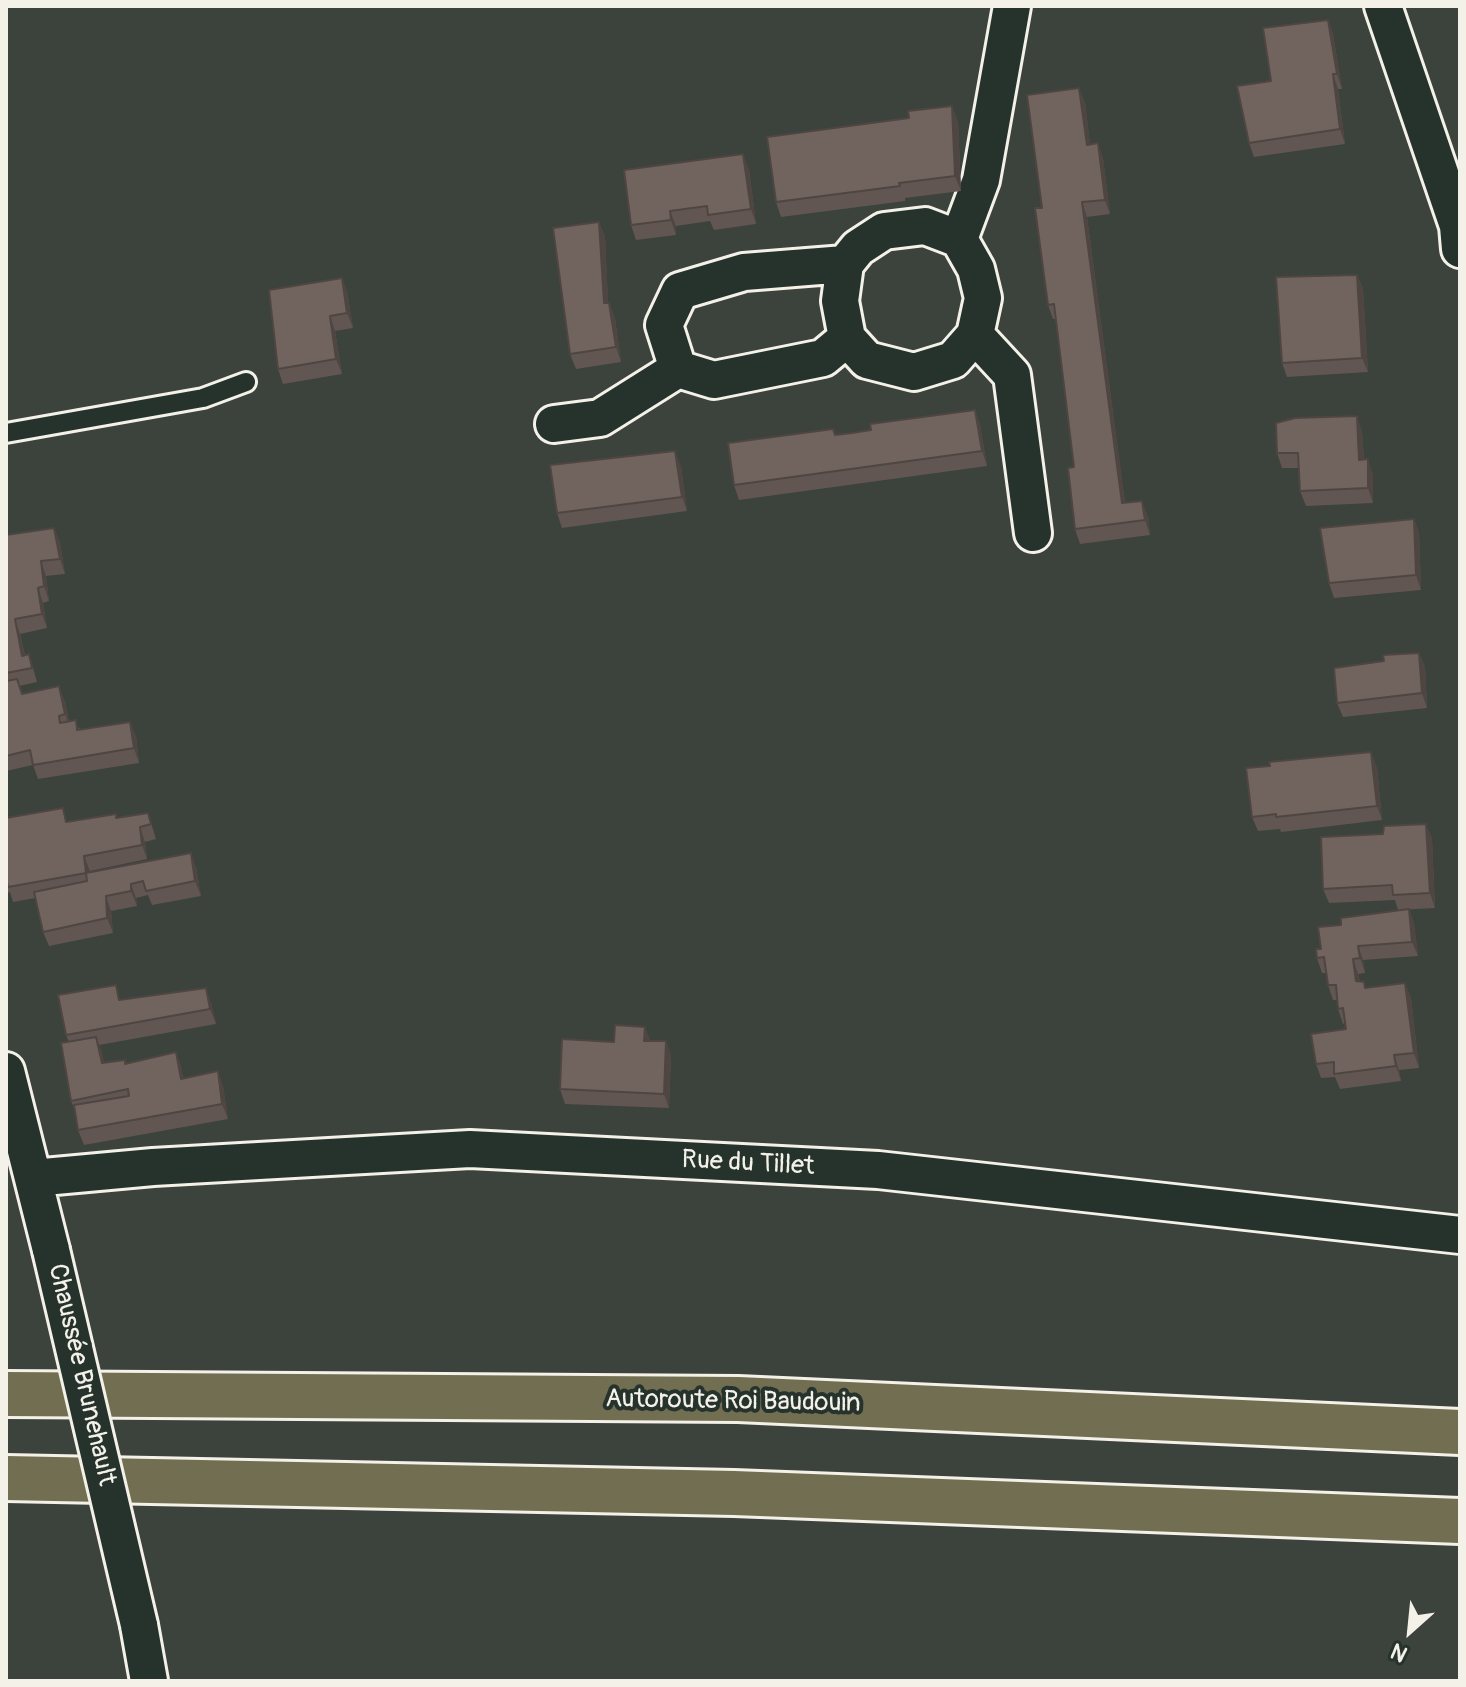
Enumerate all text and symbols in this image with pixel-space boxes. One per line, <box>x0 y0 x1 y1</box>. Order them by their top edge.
street label: Rue du Tillet <box>681 1145 815 1183</box>
street label: Chaussée Brunehault <box>40 1261 122 1489</box>
street label: Autoroute Roi Baudouin <box>605 1384 861 1420</box>
north arrow <box>1370 1591 1450 1671</box>
text: N <box>1386 1637 1412 1668</box>

